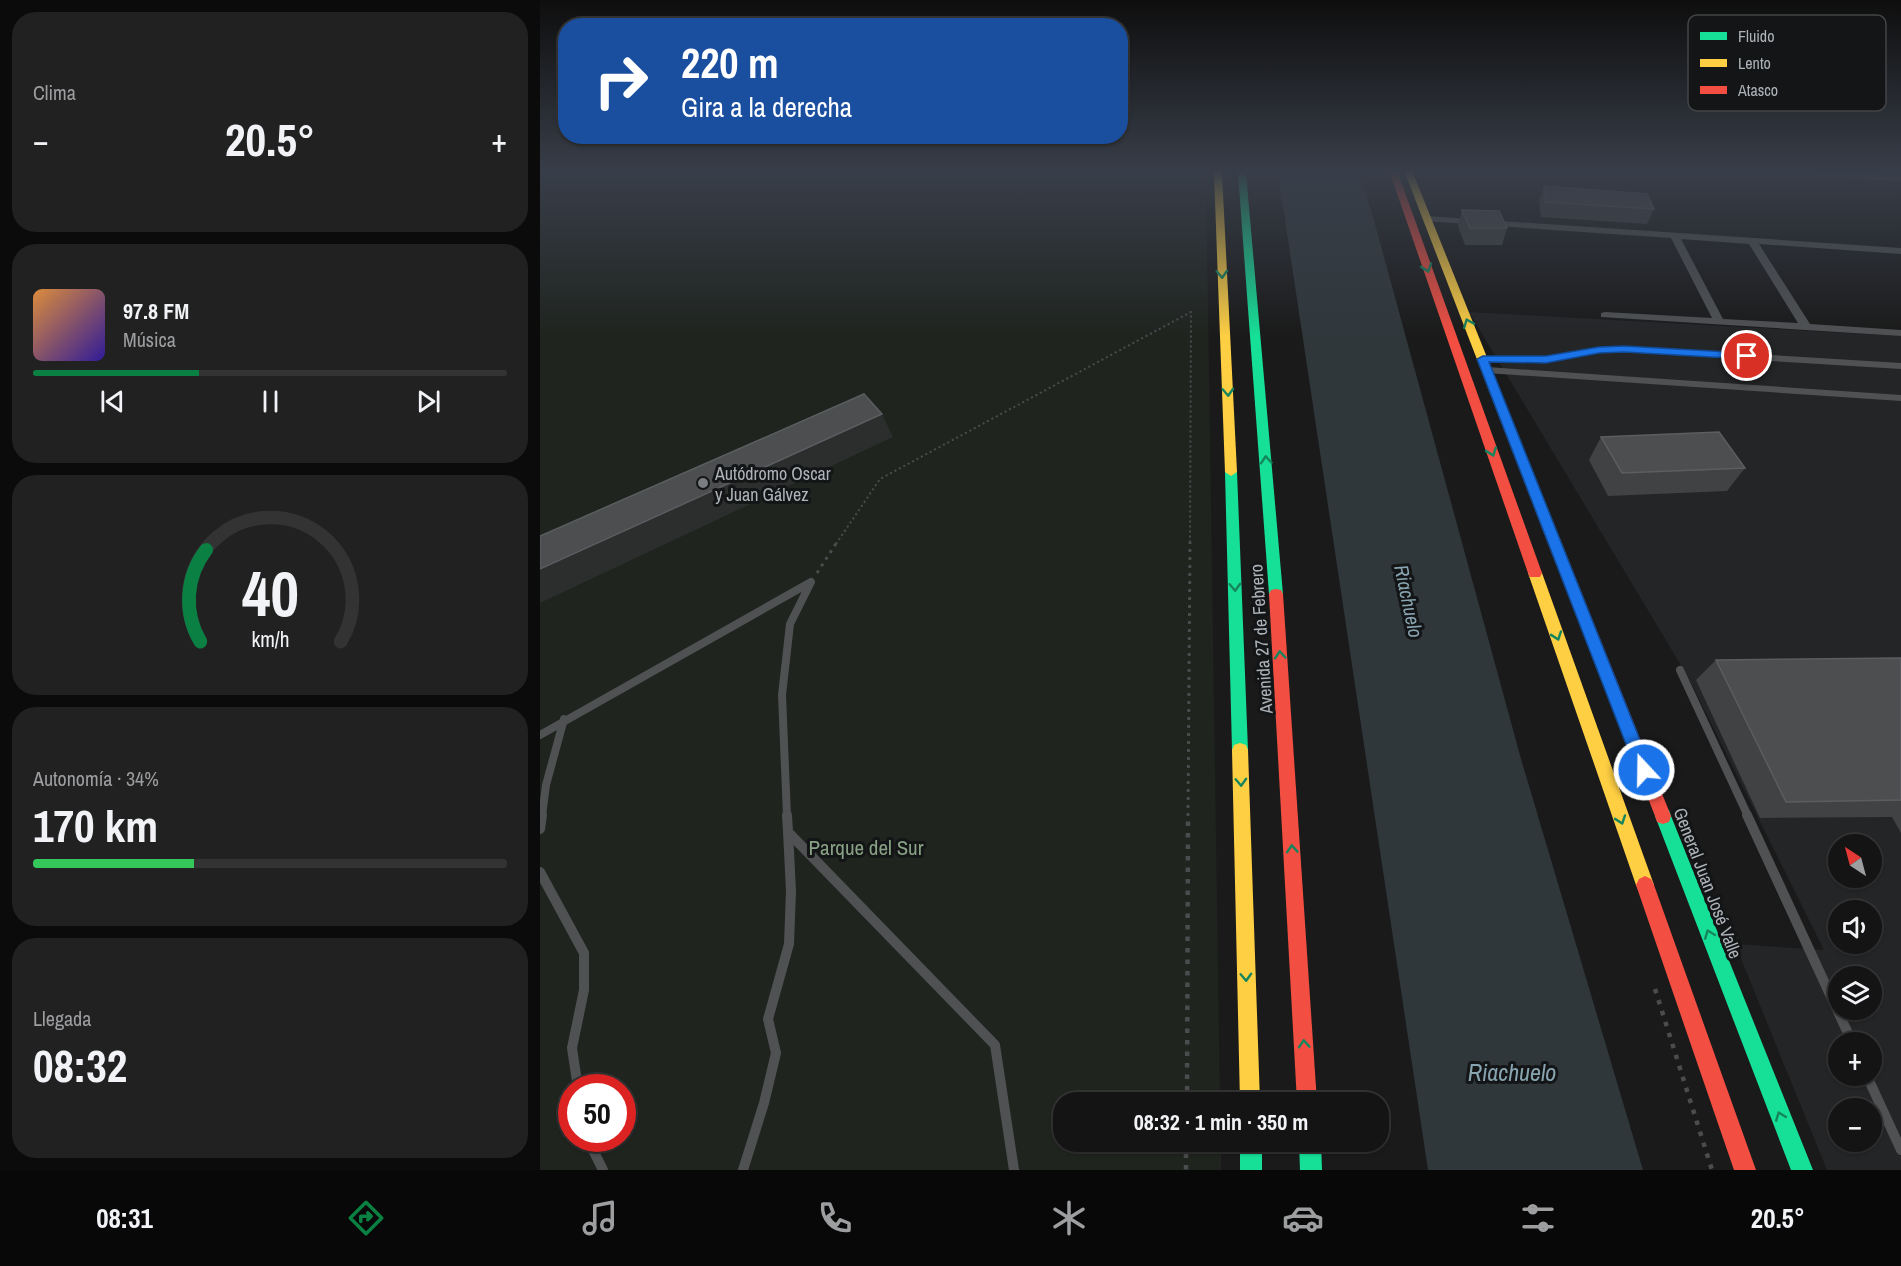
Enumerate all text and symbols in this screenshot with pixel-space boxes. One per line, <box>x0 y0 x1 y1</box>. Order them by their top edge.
legend <box>1688 15 1886 111</box>
text: Fluido <box>1738 25 1774 47</box>
text: 220 m <box>681 35 779 91</box>
icon: right <box>582 42 660 120</box>
text: Lento <box>1738 52 1771 74</box>
text: Clima <box>33 79 76 106</box>
text: Atasco <box>1737 79 1778 101</box>
text: Gira a la derecha <box>681 89 852 125</box>
text: 20.5° <box>225 109 315 170</box>
text: − <box>33 118 49 162</box>
text: + <box>491 118 507 162</box>
one-way arrow <box>1419 262 1432 273</box>
one-way arrow <box>1216 269 1228 278</box>
text: 97.8 FM <box>123 296 189 326</box>
one-way arrow <box>1463 318 1475 329</box>
text: Música <box>123 326 176 353</box>
pin <box>1721 330 1772 381</box>
icon: arrive <box>1730 339 1763 372</box>
icon: previous <box>96 385 129 418</box>
icon: pause <box>254 385 287 418</box>
icon: next <box>412 385 445 418</box>
one-way arrow <box>1221 387 1234 396</box>
one-way arrow <box>1484 446 1497 457</box>
one-way arrow <box>1260 456 1273 465</box>
place label: Autódromo Oscar y Juan Gálvez <box>714 461 831 507</box>
marker: Autódromo Oscar y Juan Gálvez <box>696 476 710 490</box>
text: 40 <box>242 551 298 635</box>
water label: Riachuelo <box>1388 562 1430 640</box>
street label: Avenida 27 de Febrero <box>1243 563 1279 716</box>
one-way arrow <box>1229 582 1242 591</box>
text: km/h <box>251 625 289 654</box>
one-way arrow <box>1549 630 1562 641</box>
one-way arrow <box>1273 650 1286 659</box>
position arrow <box>1612 738 1676 802</box>
text: Autonomía · 34% <box>33 765 159 792</box>
one-way arrow <box>1234 777 1247 786</box>
text: 170 km <box>33 795 158 856</box>
street label: General Juan José Valle <box>1668 804 1748 962</box>
one-way arrow <box>1614 814 1627 825</box>
park label: Parque del Sur <box>809 833 924 862</box>
north arrow <box>1828 834 1882 888</box>
map controls <box>1828 834 1882 1152</box>
one-way arrow <box>1285 845 1298 854</box>
button: sound <box>1828 900 1882 954</box>
one-way arrow <box>1704 929 1716 940</box>
button: layers <box>1828 966 1882 1020</box>
one-way arrow <box>1240 972 1252 981</box>
text: Llegada <box>33 1005 91 1032</box>
button: + <box>1828 1032 1882 1086</box>
text: 08:32 <box>33 1035 127 1096</box>
one-way arrow <box>1297 1040 1310 1049</box>
water label: Riachuelo <box>1468 1056 1556 1088</box>
speed limit sign: 50 <box>558 1074 636 1152</box>
button: − <box>1828 1098 1882 1152</box>
text: 08:32 · 1 min · 350 m <box>1134 1107 1308 1137</box>
one-way arrow <box>1775 1111 1788 1121</box>
icon: directions <box>345 1197 387 1239</box>
icon: music <box>579 1197 621 1239</box>
icon: phone <box>814 1197 856 1239</box>
icon: climate <box>1048 1197 1090 1239</box>
icon: car <box>1282 1197 1324 1239</box>
icon: filters <box>1517 1197 1559 1239</box>
text: 08:31 <box>96 1200 153 1236</box>
text: 20.5° <box>1751 1200 1805 1236</box>

